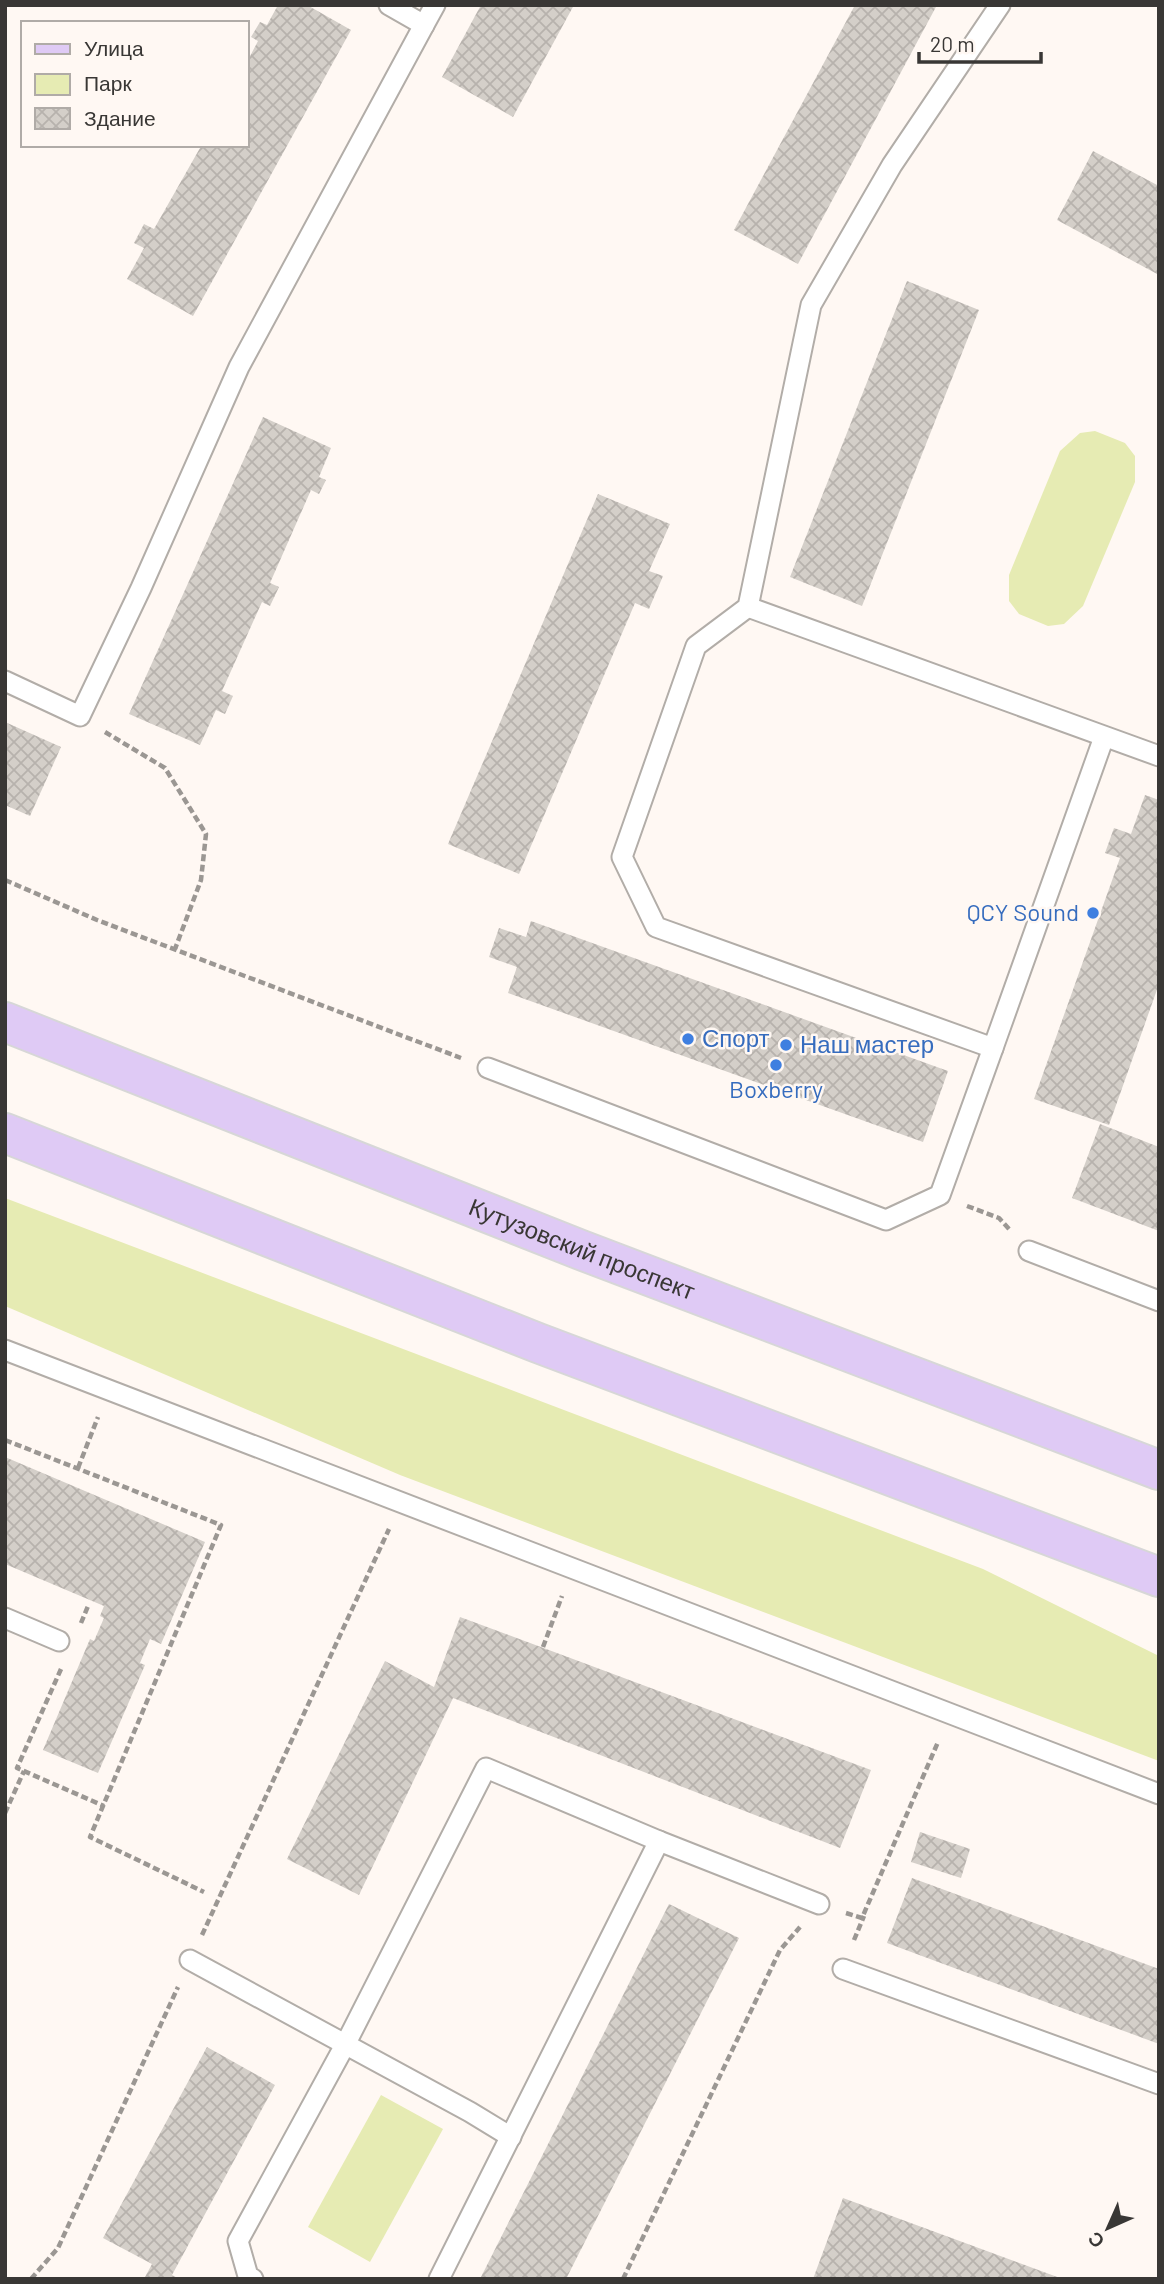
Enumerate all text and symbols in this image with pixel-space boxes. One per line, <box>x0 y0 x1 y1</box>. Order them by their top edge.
legend <box>21 21 248 147</box>
scale bar <box>919 21 1042 65</box>
text: 20 m <box>930 31 975 56</box>
text: Улица <box>84 35 144 60</box>
text: Парк <box>84 70 132 95</box>
text: Здание <box>84 105 156 130</box>
place label: QCY Sound <box>967 897 1079 926</box>
marker: QCY Sound <box>1085 905 1101 921</box>
place label: Спорт <box>702 1023 770 1052</box>
place label: Наш мастер <box>800 1029 934 1058</box>
marker: Спорт <box>680 1031 696 1047</box>
marker: Наш мастер <box>778 1037 794 1053</box>
marker: Boxberry <box>768 1057 784 1073</box>
place label: Boxberry <box>729 1074 823 1103</box>
street label: Кутузовский проспект <box>465 1191 699 1305</box>
north arrow <box>1073 2193 1143 2263</box>
text: С <box>1082 2227 1109 2253</box>

